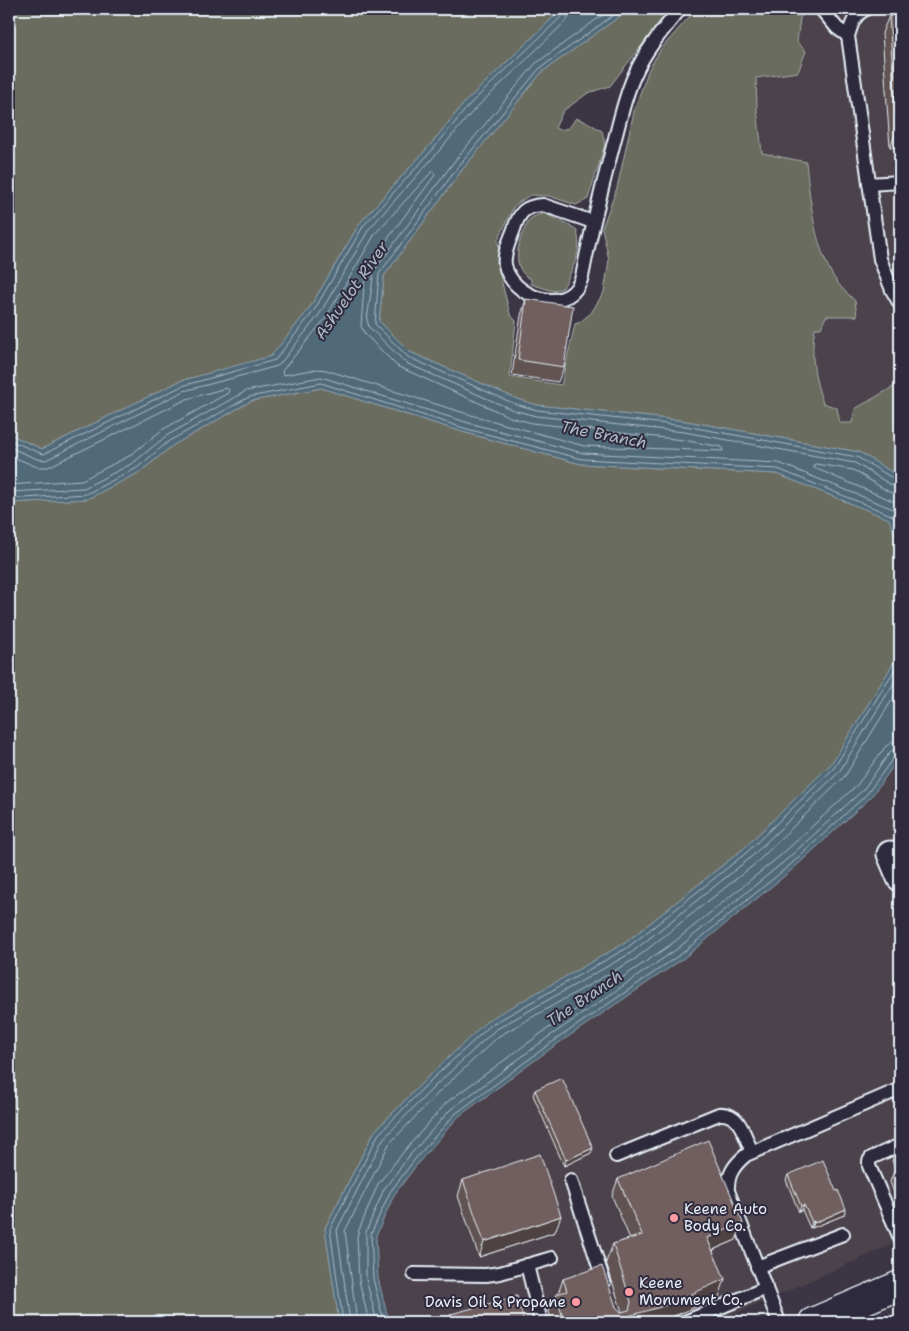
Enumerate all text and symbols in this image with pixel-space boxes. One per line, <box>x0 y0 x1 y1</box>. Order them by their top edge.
water label: Ashuelot River <box>310 237 393 343</box>
water label: The Branch <box>559 416 649 453</box>
water label: The Branch <box>542 965 626 1032</box>
place label: Keene Auto Body Co. <box>684 1199 767 1236</box>
marker: Keene Auto Body Co. <box>668 1212 680 1224</box>
place label: Keene Monument Co. <box>639 1273 743 1310</box>
marker: Keene Monument Co. <box>623 1286 635 1298</box>
place label: Davis Oil & Propane <box>425 1292 566 1312</box>
marker: Davis Oil & Propane <box>570 1296 582 1308</box>

